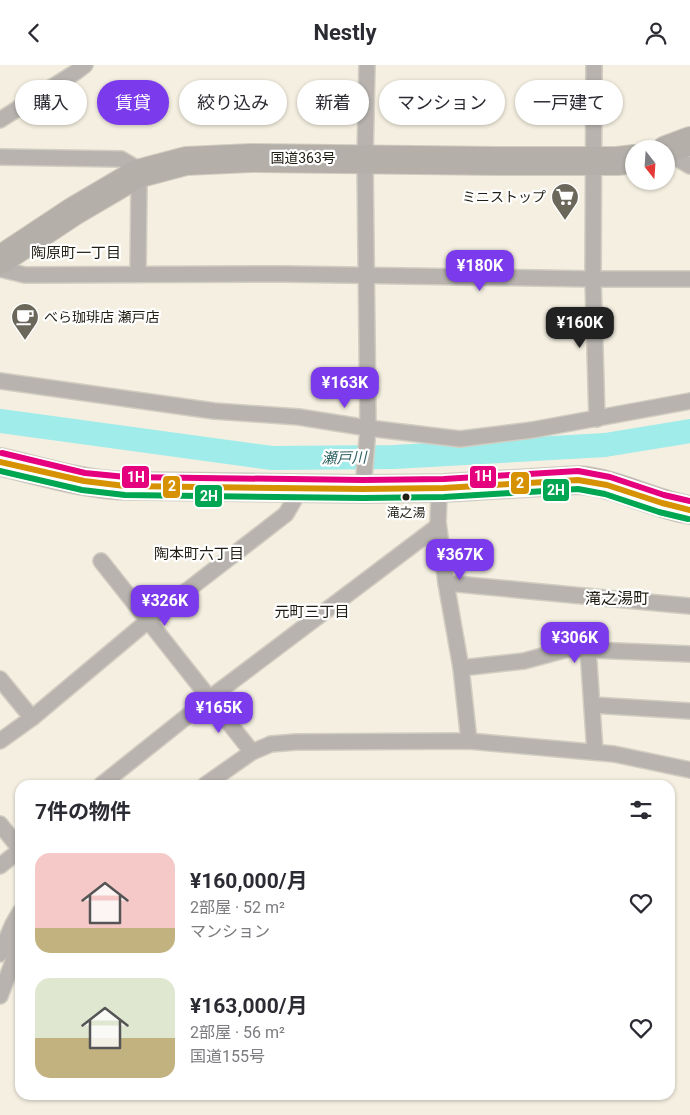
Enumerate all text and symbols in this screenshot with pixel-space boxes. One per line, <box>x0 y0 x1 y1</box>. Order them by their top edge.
icon: back <box>20 19 48 47</box>
icon: person <box>642 19 670 47</box>
text: Nestly <box>313 20 377 45</box>
chip: 購入 <box>15 80 87 125</box>
chip: 賃貸 <box>97 80 169 125</box>
chip: 絞り込み <box>179 80 287 125</box>
chip: 新着 <box>297 80 369 125</box>
chip: マンション <box>379 80 505 125</box>
chip: 一戸建て <box>515 80 623 125</box>
north arrow <box>625 140 675 190</box>
map controls <box>625 140 675 190</box>
street label: 国道363号 <box>270 150 336 166</box>
supermarket icon: ミニストップ <box>550 182 580 221</box>
place label: ミニストップ <box>462 189 546 205</box>
district label: 陶原町一丁目 <box>31 244 121 262</box>
pin: ¥180K <box>445 249 515 292</box>
text: ¥180K <box>457 256 503 275</box>
cafe icon: べら珈琲店 瀬戸店 <box>10 302 40 341</box>
pin: ¥160K <box>545 307 615 349</box>
place label: べら珈琲店 瀬戸店 <box>44 309 159 325</box>
text: ¥160K <box>557 313 603 332</box>
pin: ¥163K <box>310 367 380 409</box>
text: ¥163K <box>322 373 368 392</box>
water label: 瀬戸川 <box>321 449 369 467</box>
line badge: 1H <box>121 465 150 489</box>
line badge: 1H <box>469 465 497 489</box>
text: 1H <box>474 468 492 484</box>
text: 1H <box>127 469 145 485</box>
line badge: 2 <box>510 471 530 495</box>
line badge: 2 <box>162 475 181 499</box>
text: 2 <box>516 475 524 491</box>
text: 2 <box>168 478 176 494</box>
line badge: 2H <box>542 478 570 502</box>
text: 2H <box>547 482 565 498</box>
line badge: 2H <box>194 484 223 508</box>
text: 2H <box>200 488 218 504</box>
marker: 滝之湯 <box>401 492 411 502</box>
place label: 滝之湯 <box>386 505 426 520</box>
pin: ¥367K <box>425 539 495 581</box>
district label: 陶本町六丁目 <box>154 545 244 563</box>
text: ¥367K <box>437 545 483 564</box>
pin: ¥326K <box>130 585 200 627</box>
district label: 滝之湯町 <box>585 589 649 608</box>
text: ¥326K <box>142 591 188 610</box>
district label: 元町三丁目 <box>274 603 350 621</box>
pin: ¥306K <box>540 621 610 664</box>
text: ¥306K <box>552 628 598 647</box>
pin: ¥165K <box>184 691 254 734</box>
text: ¥165K <box>196 698 242 717</box>
icon: filters <box>627 796 655 824</box>
text: 7件の物件 <box>35 800 131 824</box>
text: ¥160,000/月 <box>190 869 308 893</box>
icon: home <box>75 873 135 933</box>
icon: heart <box>627 889 655 917</box>
text: 2部屋 · 52 m² <box>190 898 285 917</box>
text: マンション <box>190 922 270 941</box>
text: ¥163,000/月 <box>190 994 308 1018</box>
icon: home <box>75 998 135 1058</box>
icon: heart <box>627 1014 655 1042</box>
text: 2部屋 · 56 m² <box>190 1023 285 1042</box>
text: 国道155号 <box>190 1047 265 1066</box>

